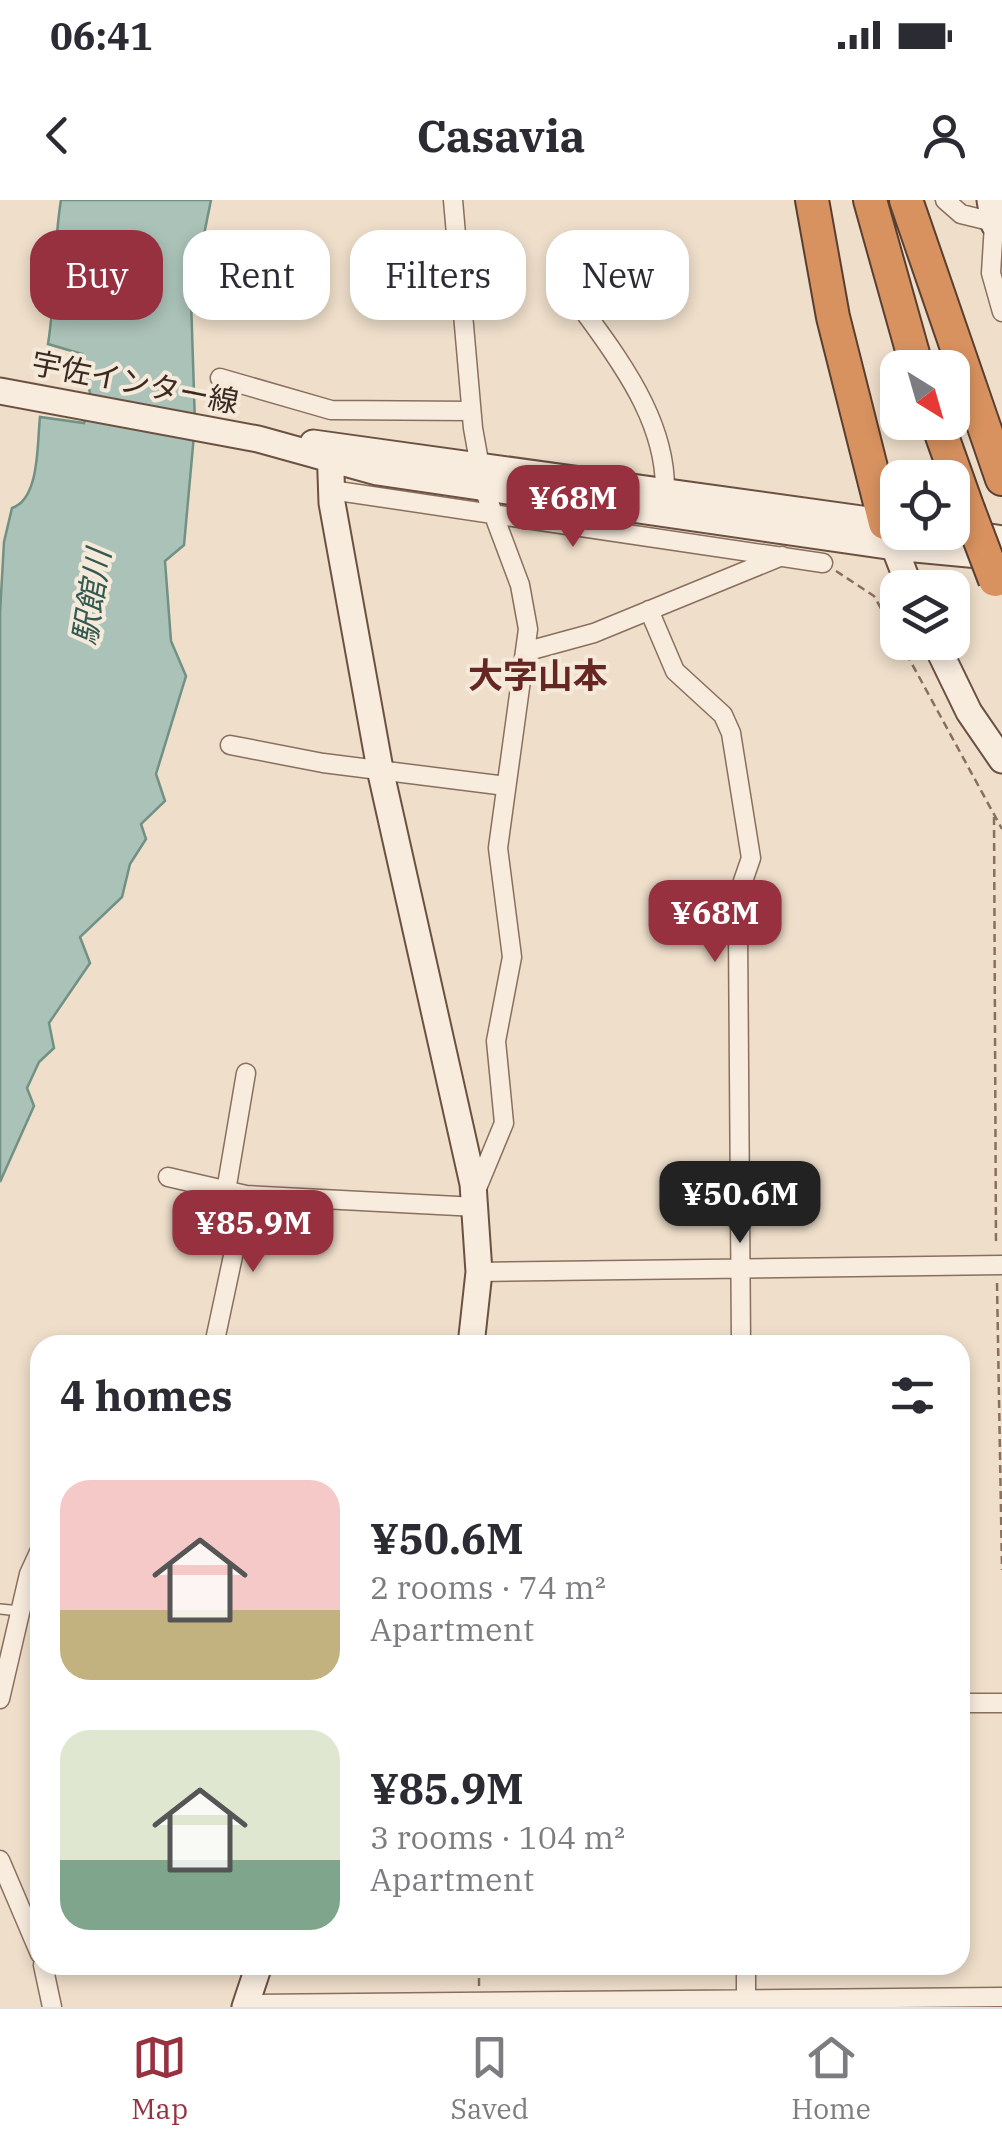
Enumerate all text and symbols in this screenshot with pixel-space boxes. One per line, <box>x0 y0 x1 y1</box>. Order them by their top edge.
text: 06:41 <box>50 11 153 60</box>
text: Casavia <box>416 106 586 164</box>
icon: back <box>30 108 85 163</box>
icon: person <box>917 108 972 163</box>
chip: Buy <box>30 230 163 320</box>
chip: Rent <box>183 230 330 320</box>
chip: Filters <box>350 230 526 320</box>
chip: New <box>546 230 689 320</box>
street label: 宇佐インター線 <box>28 342 242 421</box>
north arrow <box>880 350 970 440</box>
map controls <box>880 350 970 660</box>
button: locate <box>880 460 970 550</box>
pin: ¥68M <box>514 465 632 550</box>
text: ¥68M <box>529 476 617 518</box>
water label: 駅館川 <box>63 543 120 648</box>
button: layers <box>880 570 970 660</box>
district label: 大字山本 <box>468 652 608 698</box>
pin: ¥68M <box>656 880 774 965</box>
text: ¥68M <box>671 891 759 933</box>
pin: ¥50.6M <box>659 1161 821 1246</box>
text: ¥50.6M <box>681 1172 799 1214</box>
pin: ¥85.9M <box>172 1190 334 1275</box>
text: ¥85.9M <box>194 1201 312 1243</box>
text: 4 homes <box>60 1368 233 1423</box>
icon: filters <box>885 1368 940 1423</box>
text: ¥50.6M <box>370 1511 524 1566</box>
icon: home <box>140 1520 260 1640</box>
text: 2 rooms · 74 m² <box>370 1566 606 1608</box>
text: Apartment <box>370 1608 534 1650</box>
text: ¥85.9M <box>370 1761 524 1816</box>
icon: home <box>140 1770 260 1890</box>
text: 3 rooms · 104 m² <box>370 1816 625 1858</box>
text: Apartment <box>370 1858 534 1900</box>
tab: Map <box>131 2030 188 2127</box>
tab: Saved <box>450 2030 529 2127</box>
tab: Home <box>791 2030 871 2127</box>

